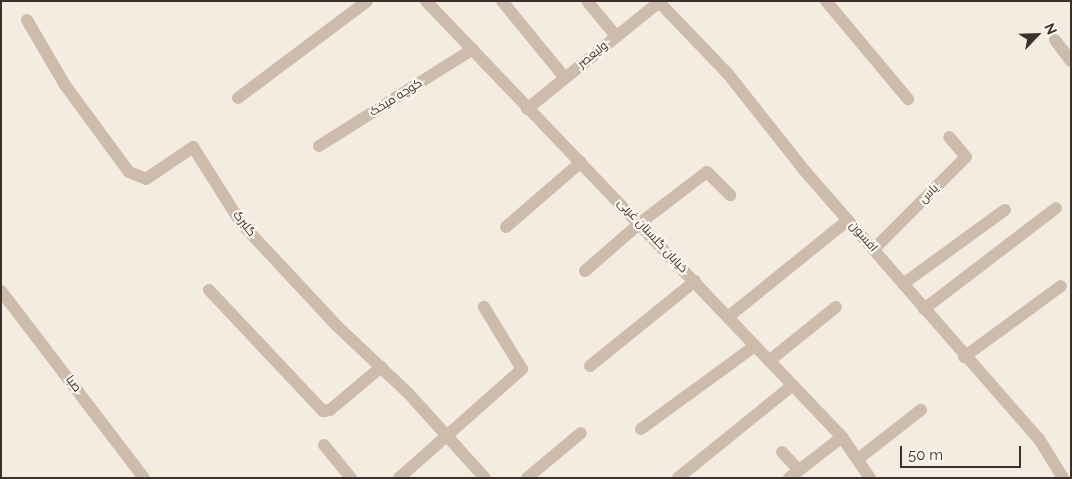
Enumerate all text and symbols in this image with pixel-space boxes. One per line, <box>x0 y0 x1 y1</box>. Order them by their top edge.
north arrow <box>1012 10 1062 60</box>
text: N <box>1041 21 1060 37</box>
street label: ولیعصر <box>575 39 611 71</box>
street label: کوچه میخک <box>367 76 425 120</box>
street label: یاس <box>916 181 942 207</box>
street label: خیابان گلستان غربی <box>614 196 690 276</box>
street label: گلبرگ <box>230 208 258 240</box>
street label: افسون <box>846 219 880 255</box>
street label: صبا <box>62 373 84 395</box>
scale bar <box>902 436 1023 468</box>
text: 50 m <box>908 446 943 464</box>

